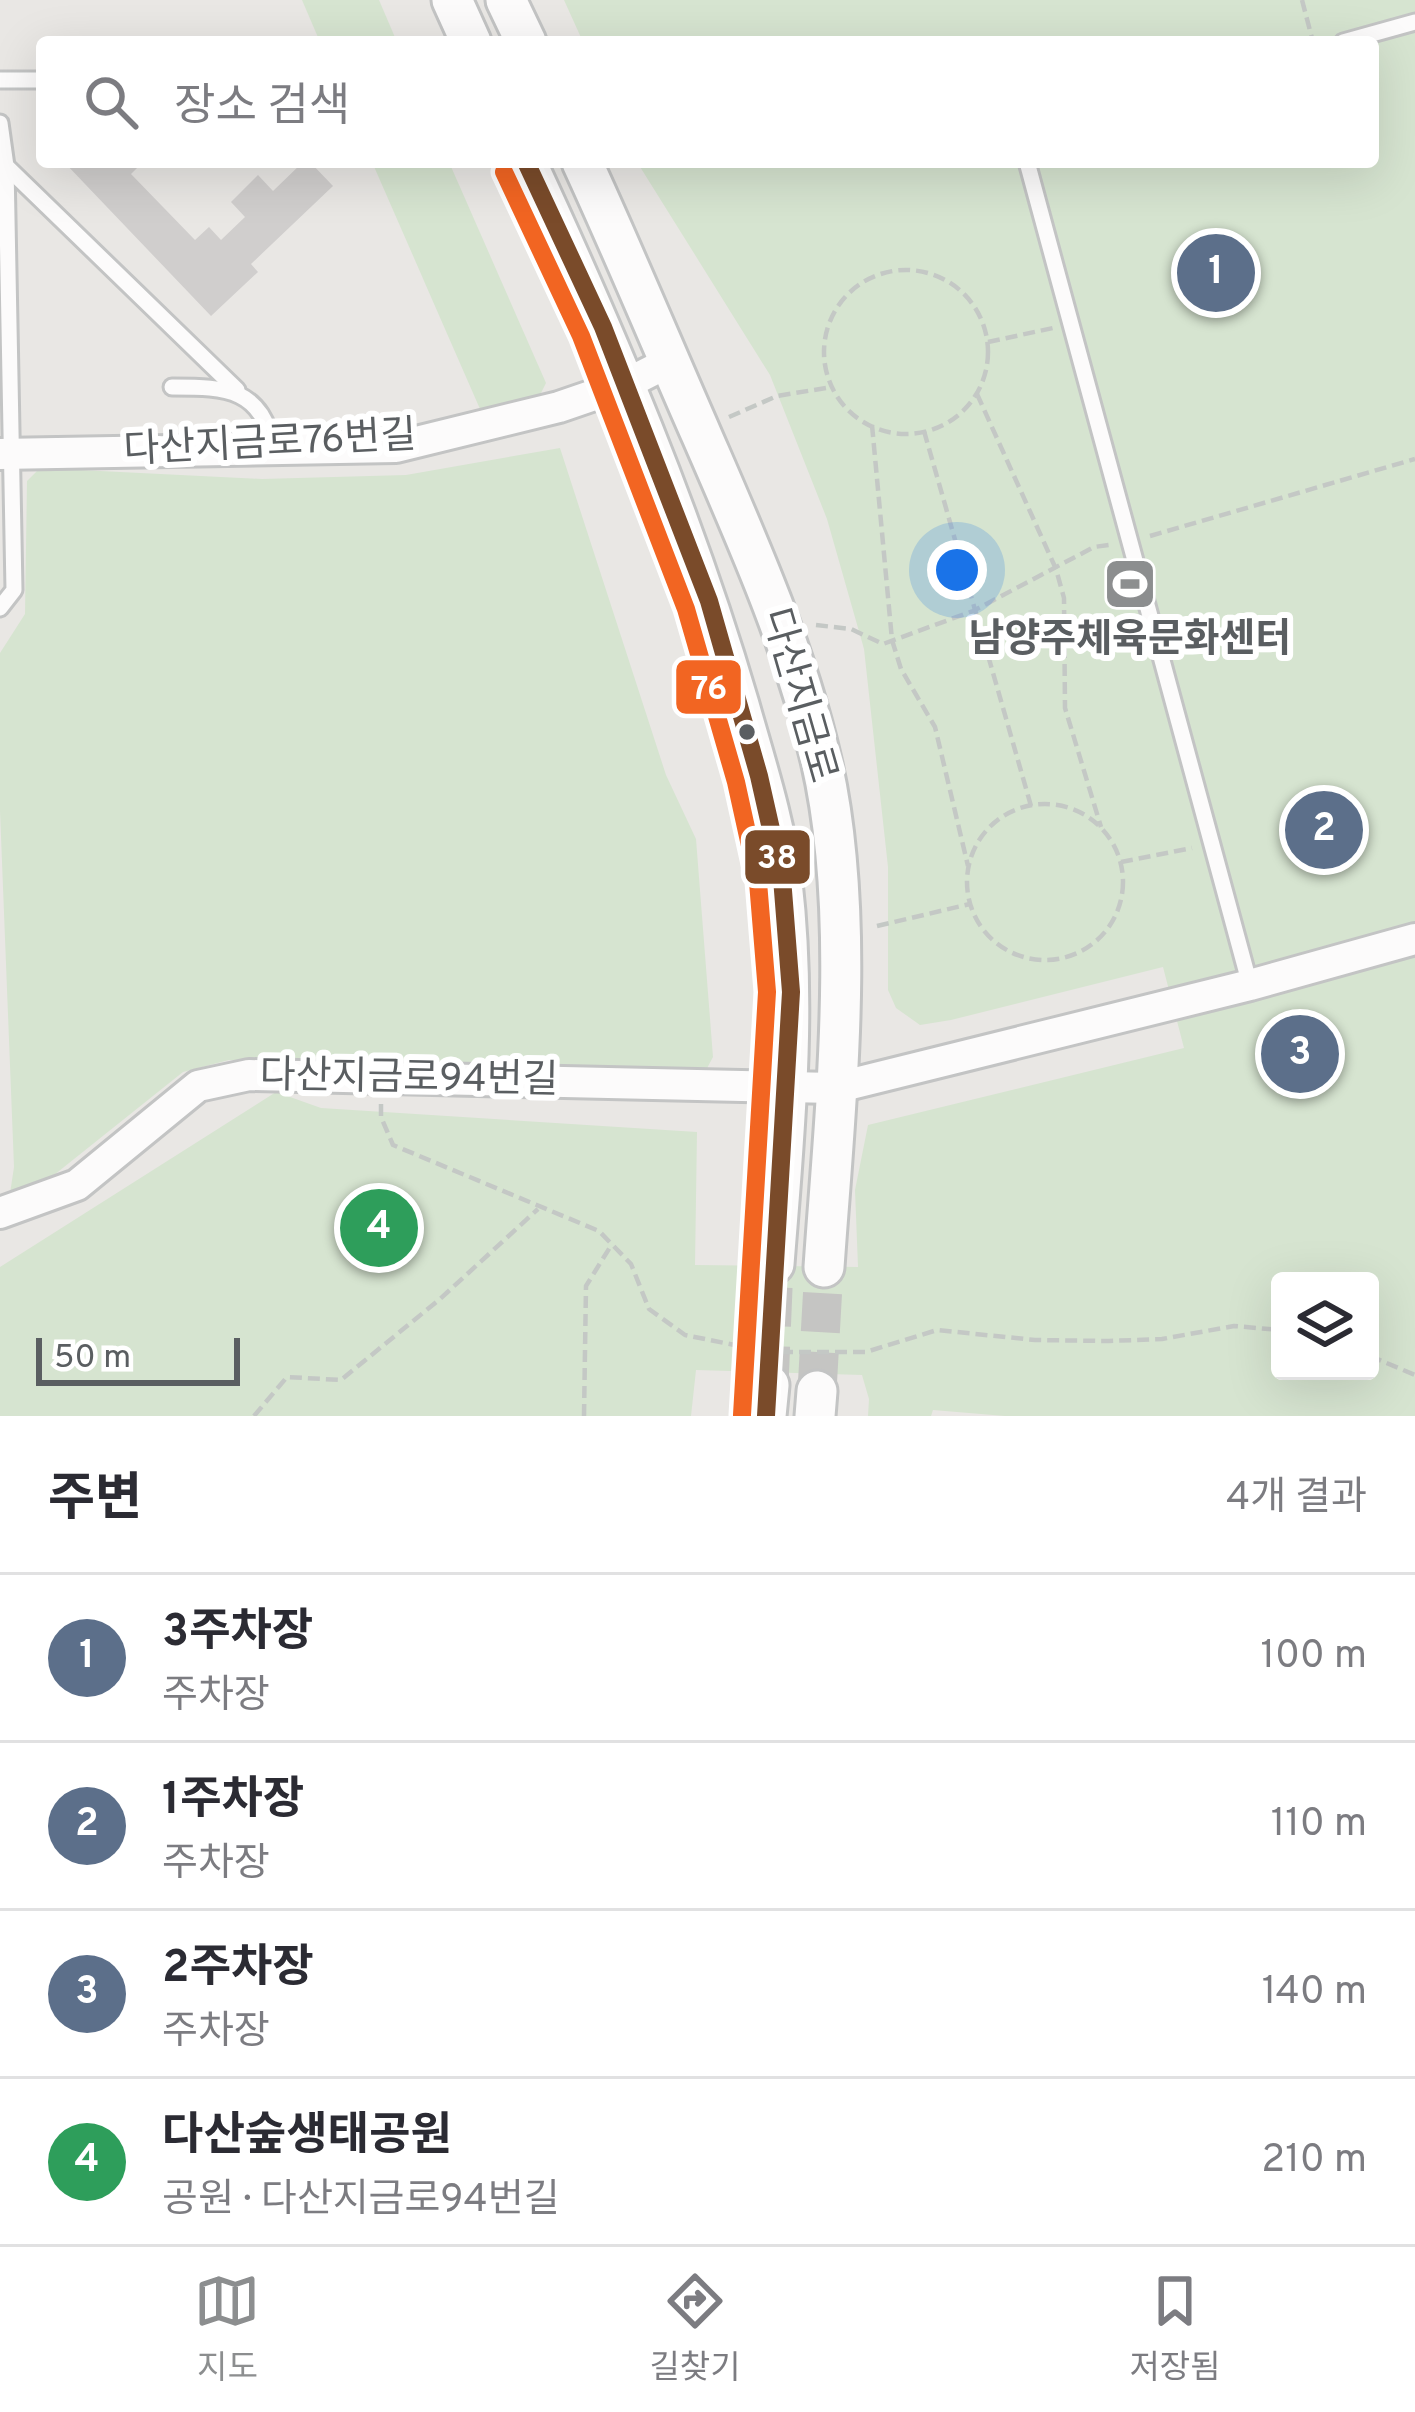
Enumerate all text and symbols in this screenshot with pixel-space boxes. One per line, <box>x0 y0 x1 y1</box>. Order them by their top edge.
search box <box>36 36 1379 168</box>
icon: search <box>78 69 144 135</box>
text: 장소 검색 <box>174 80 350 137</box>
pin: 1 <box>1177 228 1255 318</box>
street label: 다산지금로76번길 <box>122 413 418 477</box>
your location <box>927 540 987 600</box>
sports icon: 남양주체육문화센터 <box>1102 556 1158 612</box>
street label: 다산지금로 <box>749 603 845 789</box>
place label: 남양주체육문화센터 <box>969 617 1291 666</box>
line badge: 76 <box>674 658 743 716</box>
text: 76 <box>691 670 727 712</box>
unlabelled marker <box>736 721 758 743</box>
pin: 2 <box>1285 785 1363 875</box>
line badge: 38 <box>743 828 812 886</box>
text: 38 <box>757 839 797 881</box>
pin: 3 <box>1261 1009 1339 1099</box>
street label: 다산지금로94번길 <box>259 1053 559 1107</box>
pin: 4 <box>340 1183 418 1273</box>
map controls <box>1271 1272 1379 1380</box>
button: layers <box>1271 1272 1379 1380</box>
scale bar <box>36 1332 240 1385</box>
text: 50 m <box>54 1338 131 1380</box>
text: 주변 <box>48 1469 142 1534</box>
text: 4개 결과 <box>1226 1475 1367 1524</box>
text: 3주차장 <box>162 1605 313 1662</box>
text: 1 <box>79 1633 95 1682</box>
text: 100 m <box>1260 1633 1367 1682</box>
text: 주차장 <box>162 1673 270 1722</box>
text: 1주차장 <box>162 1773 304 1830</box>
text: 2 <box>75 1801 99 1850</box>
text: 110 m <box>1271 1801 1367 1850</box>
text: 주차장 <box>162 1841 270 1890</box>
text: 2주차장 <box>162 1941 314 1998</box>
text: 3 <box>75 1969 99 2018</box>
text: 140 m <box>1262 1969 1367 2018</box>
text: 주차장 <box>162 2009 270 2058</box>
text: 다산숲생태공원 <box>162 2109 452 2166</box>
text: 4 <box>74 2137 100 2186</box>
text: 210 m <box>1261 2137 1367 2186</box>
text: 공원 · 다산지금로94번길 <box>162 2177 560 2226</box>
tab: 지도 <box>194 2268 260 2391</box>
tab: 길찾기 <box>649 2268 741 2391</box>
tab: 저장됨 <box>1129 2268 1221 2391</box>

